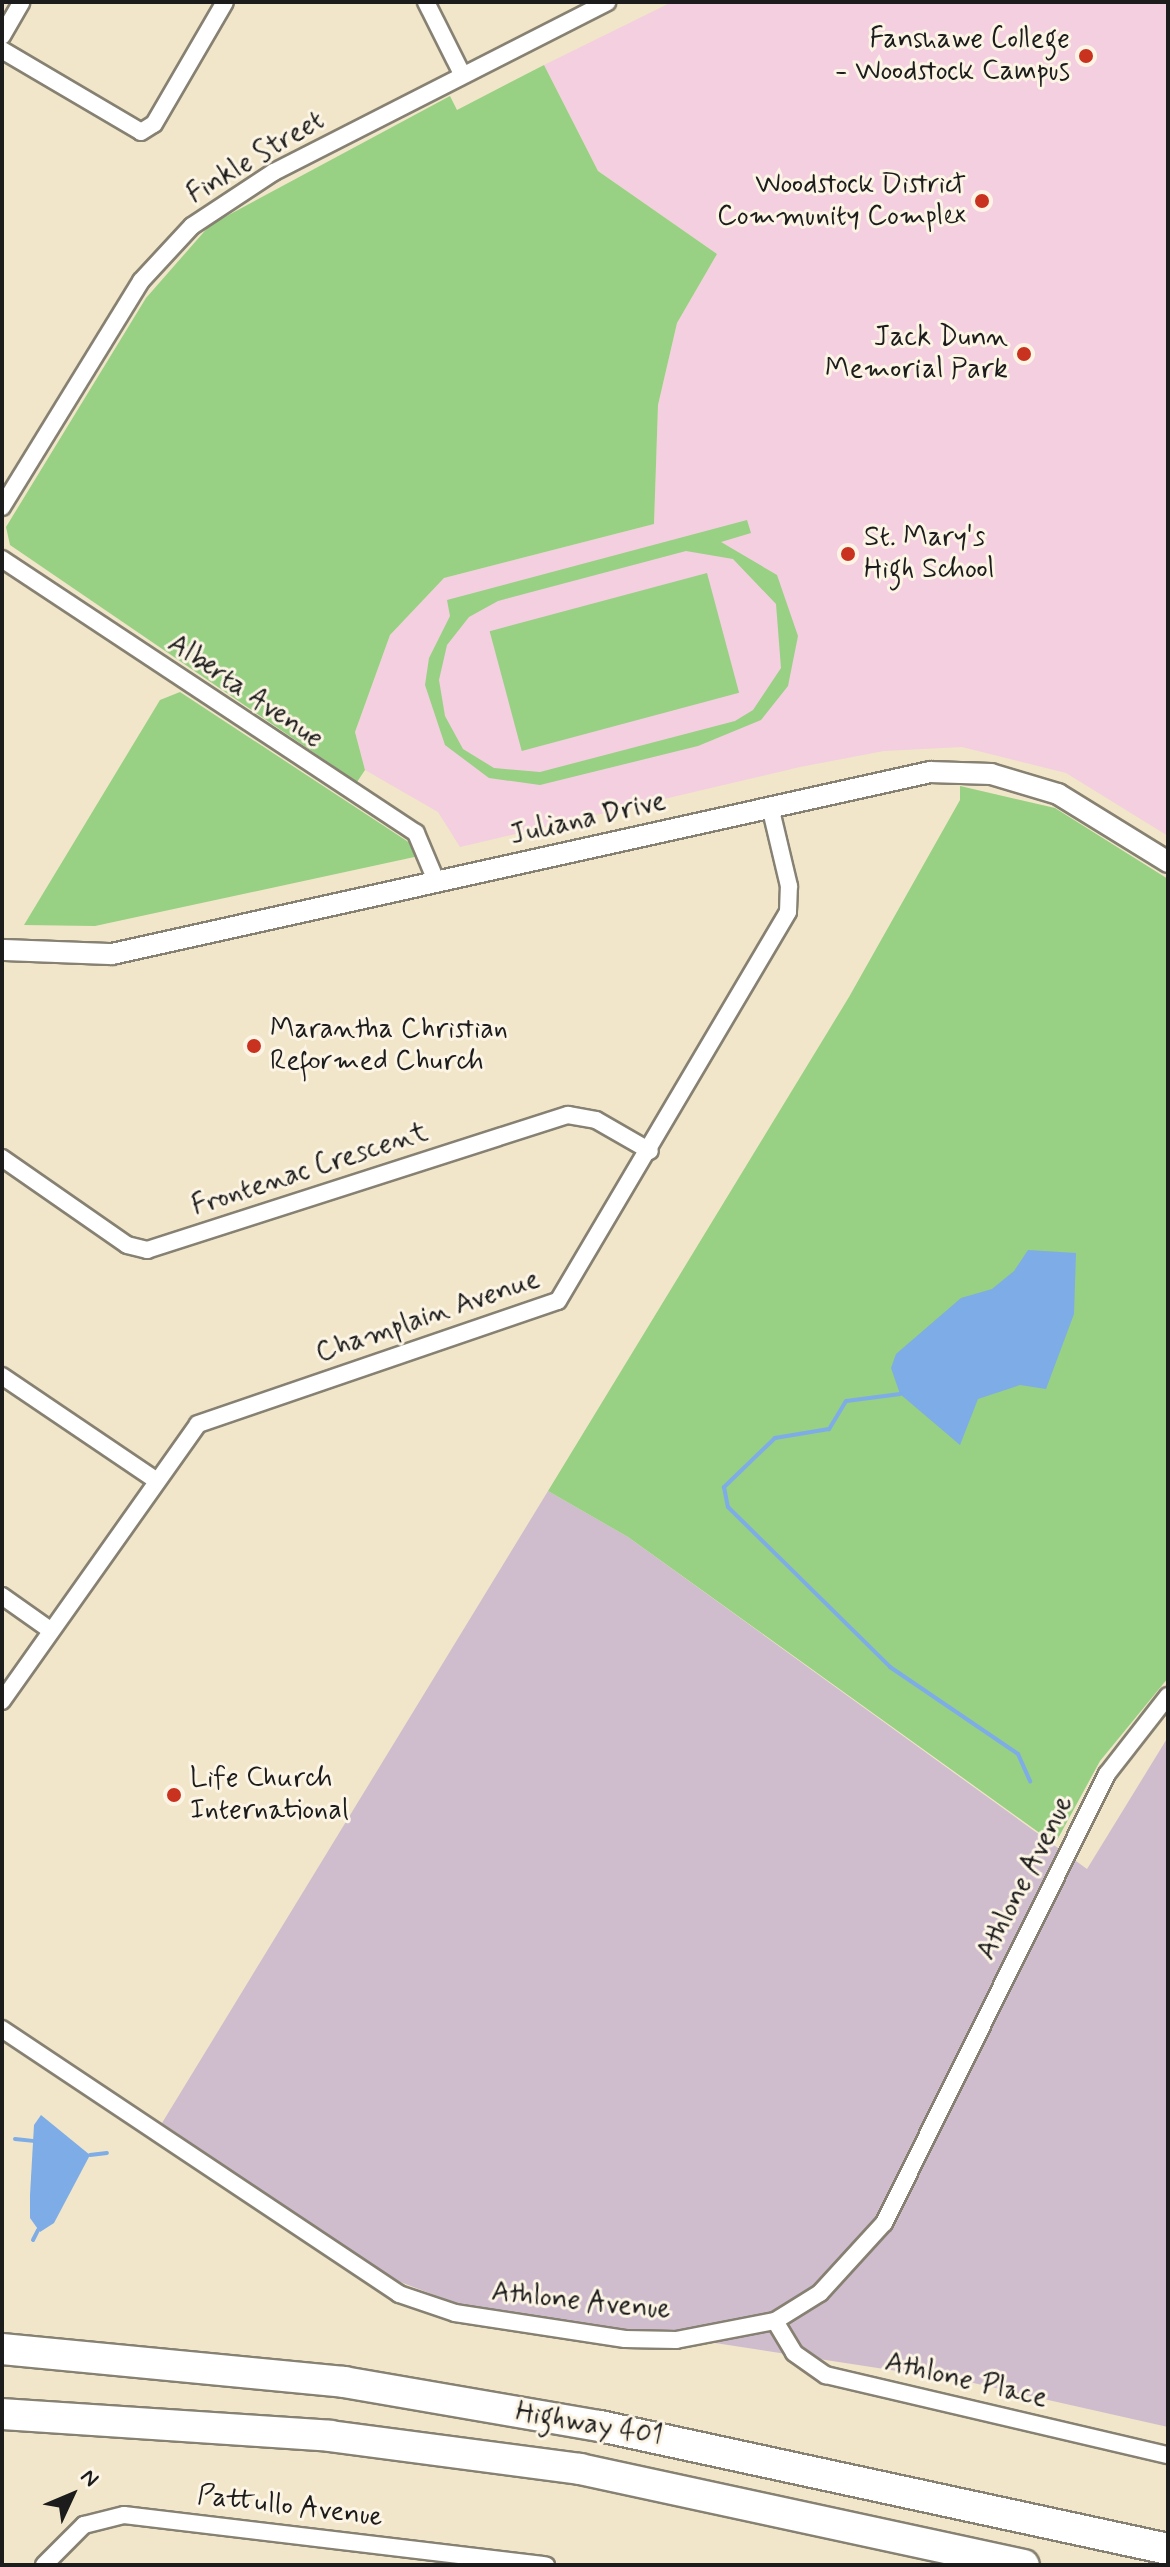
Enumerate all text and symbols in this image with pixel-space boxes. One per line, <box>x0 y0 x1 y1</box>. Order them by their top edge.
place label: Fanshawe College - Woodstock Campus <box>829 23 1070 89</box>
marker: Fanshawe College - Woodstock Campus <box>1077 47 1095 65</box>
street label: Finkle Street <box>179 103 333 213</box>
place label: Woodstock District Community Complex <box>717 168 966 234</box>
marker: Woodstock District Community Complex <box>973 192 991 210</box>
place label: Jack Dunn Memorial Park <box>826 321 1008 387</box>
marker: Jack Dunn Memorial Park <box>1015 345 1033 363</box>
place label: St. Mary's High School <box>864 521 994 587</box>
marker: St. Mary's High School <box>839 545 857 563</box>
street label: Alberta Avenue <box>159 627 331 757</box>
street label: Juliana Drive <box>508 785 668 853</box>
place label: Marantha Christian Reformed Church <box>270 1013 508 1079</box>
marker: Marantha Christian Reformed Church <box>245 1037 263 1055</box>
street label: Frontenac Crescent <box>192 1117 428 1223</box>
street label: Champlain Avenue <box>312 1263 544 1371</box>
place label: Life Church International <box>190 1762 349 1828</box>
marker: Life Church International <box>165 1786 183 1804</box>
street label: Athlone Avenue <box>969 1788 1083 1968</box>
street label: Athlone Avenue <box>488 2276 674 2328</box>
street label: Athlone Place <box>885 2347 1047 2415</box>
street label: Highway 401 <box>513 2396 665 2454</box>
north arrow <box>32 2455 112 2535</box>
text: N <box>74 2463 104 2493</box>
street label: Pattullo Avenue <box>193 2479 387 2535</box>

